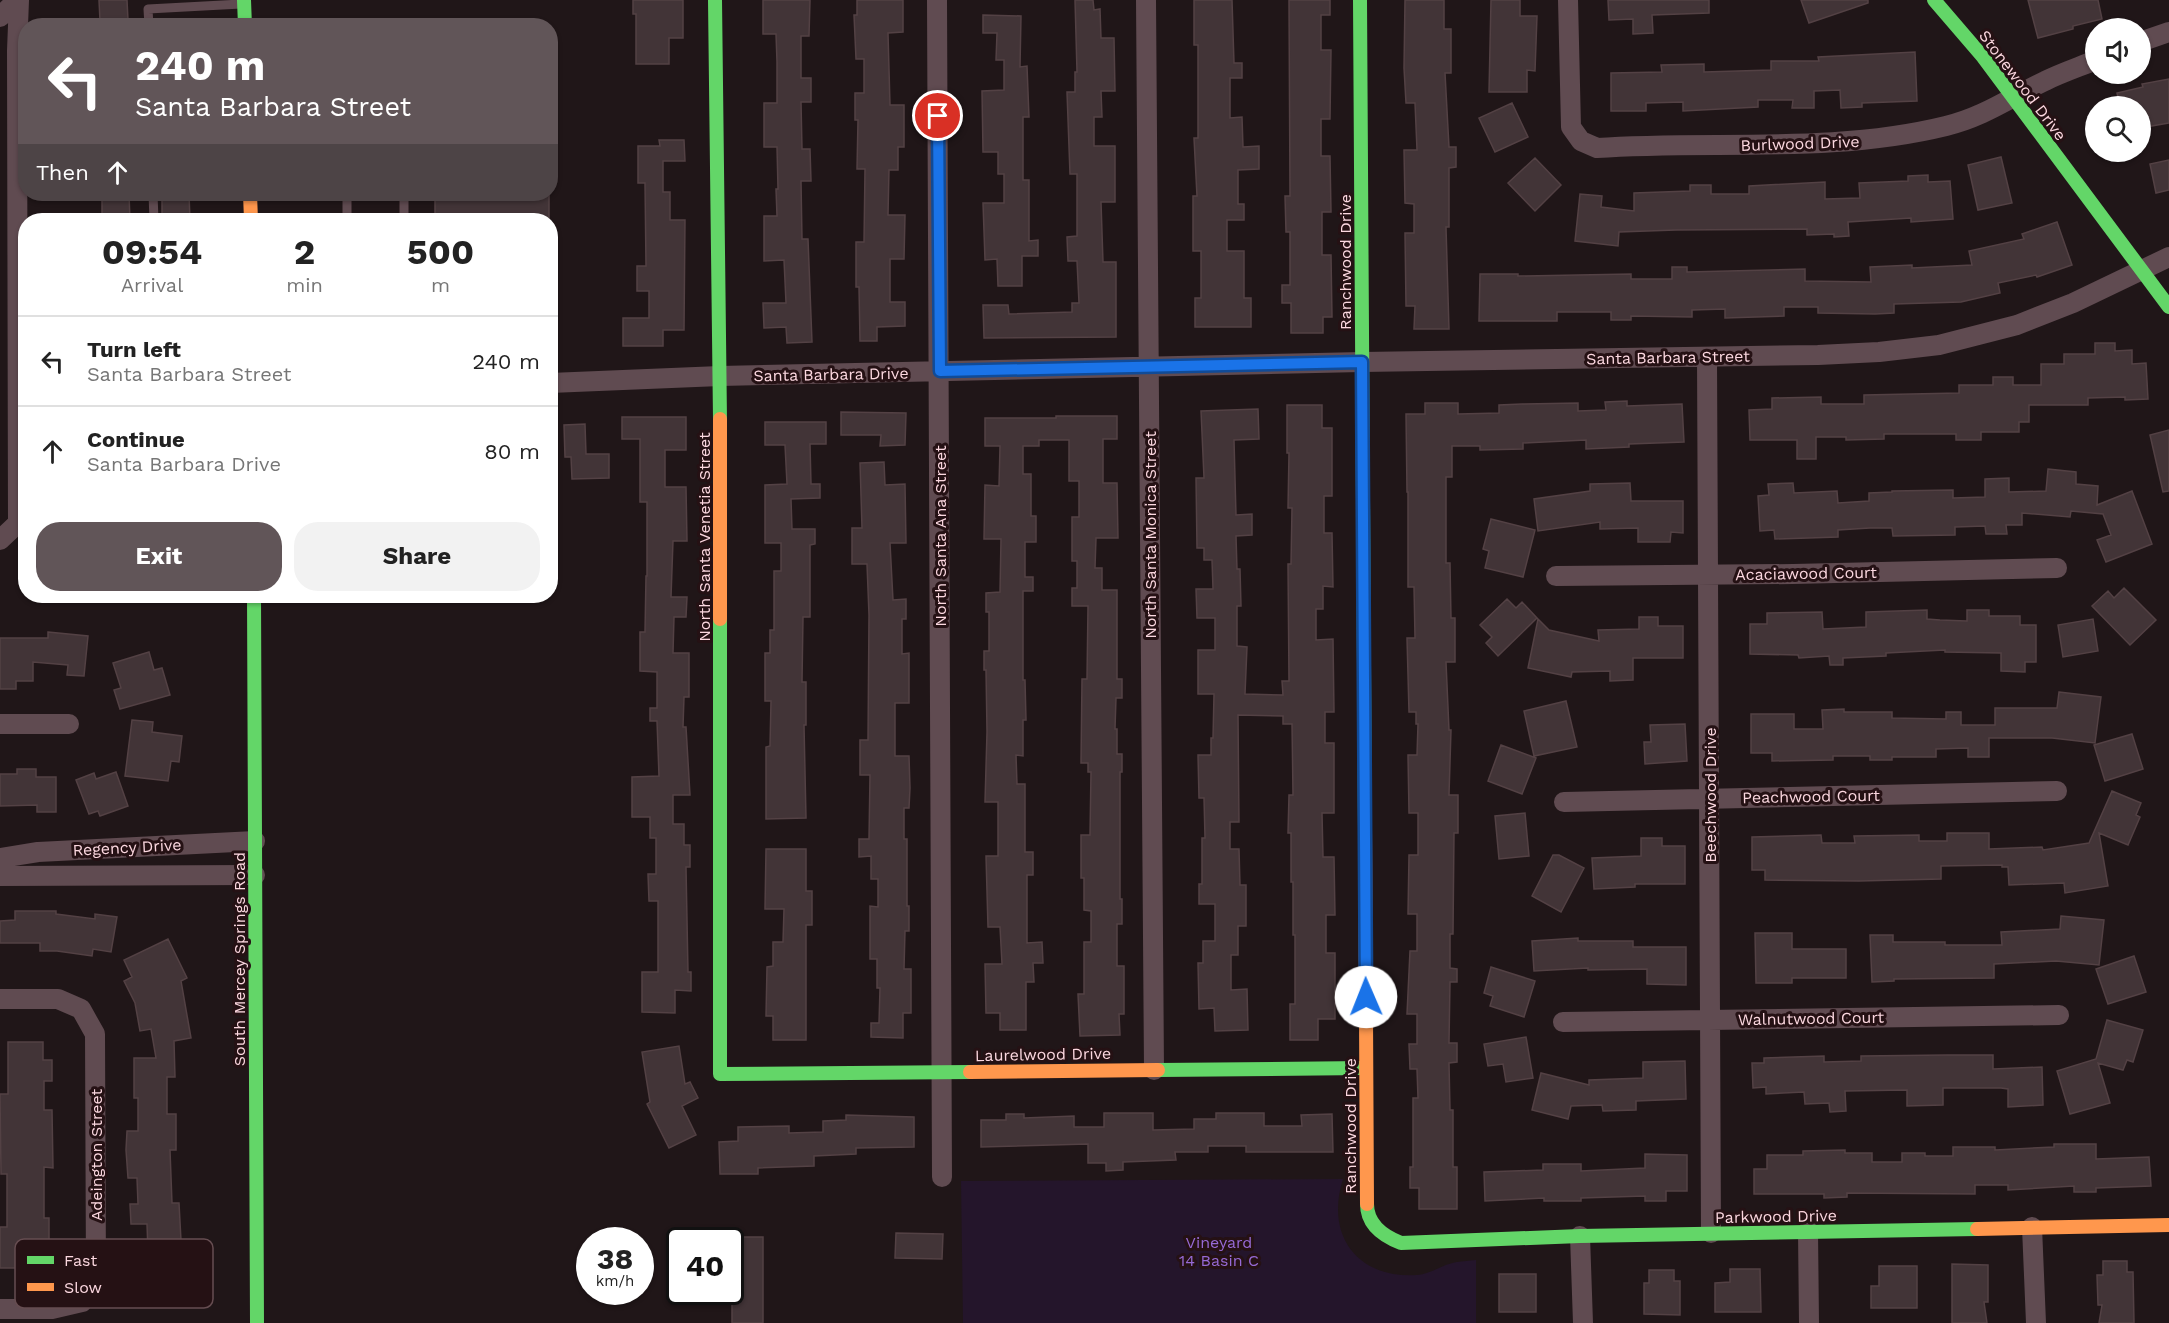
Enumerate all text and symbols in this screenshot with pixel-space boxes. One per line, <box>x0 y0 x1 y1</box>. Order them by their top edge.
map controls <box>2085 18 2151 162</box>
button: sound <box>2085 18 2151 84</box>
street label: Stonewood Drive <box>1975 26 2070 144</box>
text: 240 m <box>135 41 265 90</box>
icon: left <box>36 42 114 120</box>
pin <box>912 90 963 141</box>
text: Santa Barbara Street <box>135 91 411 123</box>
button: search <box>2085 96 2151 162</box>
icon: arrive <box>921 99 954 132</box>
street label: Burlwood Drive <box>1740 132 1860 155</box>
icon: ahead <box>101 156 134 189</box>
text: Then <box>36 160 89 185</box>
street label: Ranchwood Drive <box>1336 194 1355 330</box>
text: 09:54 <box>102 231 202 273</box>
text: 2 <box>294 231 315 273</box>
text: 500 <box>407 231 474 273</box>
text: Arrival <box>121 273 183 297</box>
text: min <box>286 273 323 297</box>
text: m <box>431 273 450 297</box>
text: Turn left <box>87 337 181 362</box>
icon: left <box>36 345 69 378</box>
street label: Santa Barbara Street <box>1586 347 1750 368</box>
text: 240 m <box>472 349 540 374</box>
text: Santa Barbara Street <box>87 362 291 386</box>
street label: Santa Barbara Drive <box>753 364 909 385</box>
text: Continue <box>87 427 185 452</box>
street label: North Santa Monica Street <box>1141 431 1160 639</box>
street label: North Santa Venetia Street <box>695 432 714 642</box>
icon: ahead <box>36 435 69 468</box>
text: 80 m <box>484 439 540 464</box>
street label: North Santa Ana Street <box>931 445 950 627</box>
text: Santa Barbara Drive <box>87 452 281 476</box>
button: Exit <box>36 522 282 591</box>
button: Share <box>294 522 540 591</box>
street label: Acaciawood Court <box>1735 563 1877 584</box>
street label: Beechwood Drive <box>1701 727 1720 863</box>
street label: Peachwood Court <box>1742 786 1880 807</box>
street label: Regency Drive <box>72 835 182 860</box>
street label: South Mercey Springs Road <box>230 852 249 1066</box>
position arrow <box>1334 965 1398 1029</box>
street label: Walnutwood Court <box>1738 1008 1885 1029</box>
street label: Laurelwood Drive <box>975 1044 1111 1065</box>
street label: Ranchwood Drive <box>1341 1058 1360 1194</box>
street label: Adeington Street <box>87 1089 106 1221</box>
street label: Parkwood Drive <box>1715 1206 1837 1227</box>
speed limit sign: 40 <box>666 1227 744 1305</box>
park label: Vineyard 14 Basin C <box>1179 1233 1259 1270</box>
legend <box>15 1239 213 1308</box>
text: 38 <box>597 1241 633 1276</box>
text: Fast <box>64 1251 97 1270</box>
text: km/h <box>596 1272 634 1290</box>
text: Slow <box>64 1278 102 1297</box>

